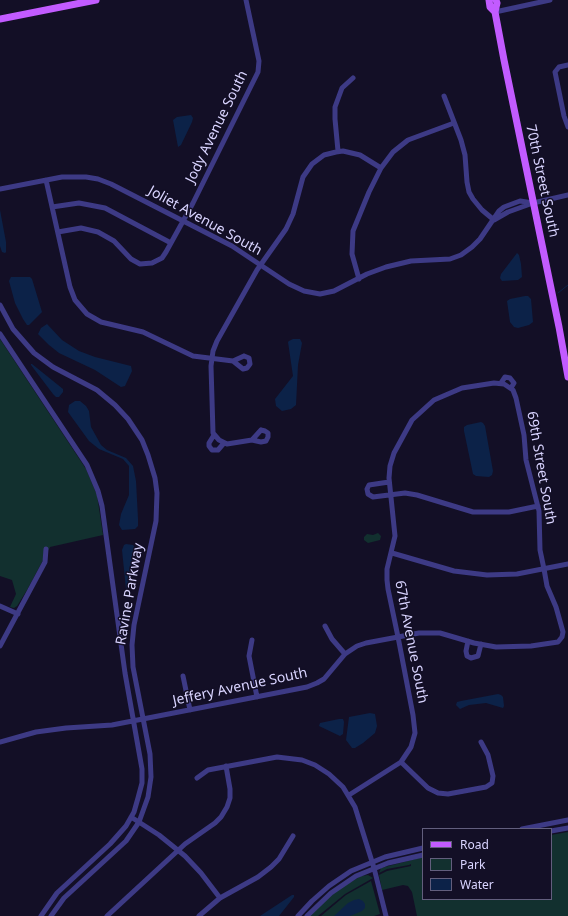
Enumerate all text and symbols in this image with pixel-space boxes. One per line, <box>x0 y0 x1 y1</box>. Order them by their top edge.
street label: Jody Avenue South <box>182 68 252 186</box>
street label: 70th Street South <box>522 123 562 239</box>
street label: Joliet Avenue South <box>145 183 265 259</box>
street label: 69th Street South <box>523 410 559 526</box>
street label: Ravine Parkway <box>113 542 147 646</box>
street label: 67th Avenue South <box>391 579 431 705</box>
street label: Jeffery Avenue South <box>171 665 309 709</box>
legend <box>422 828 552 900</box>
text: Road <box>460 836 489 853</box>
text: Park <box>460 856 485 873</box>
text: Water <box>460 876 494 893</box>

